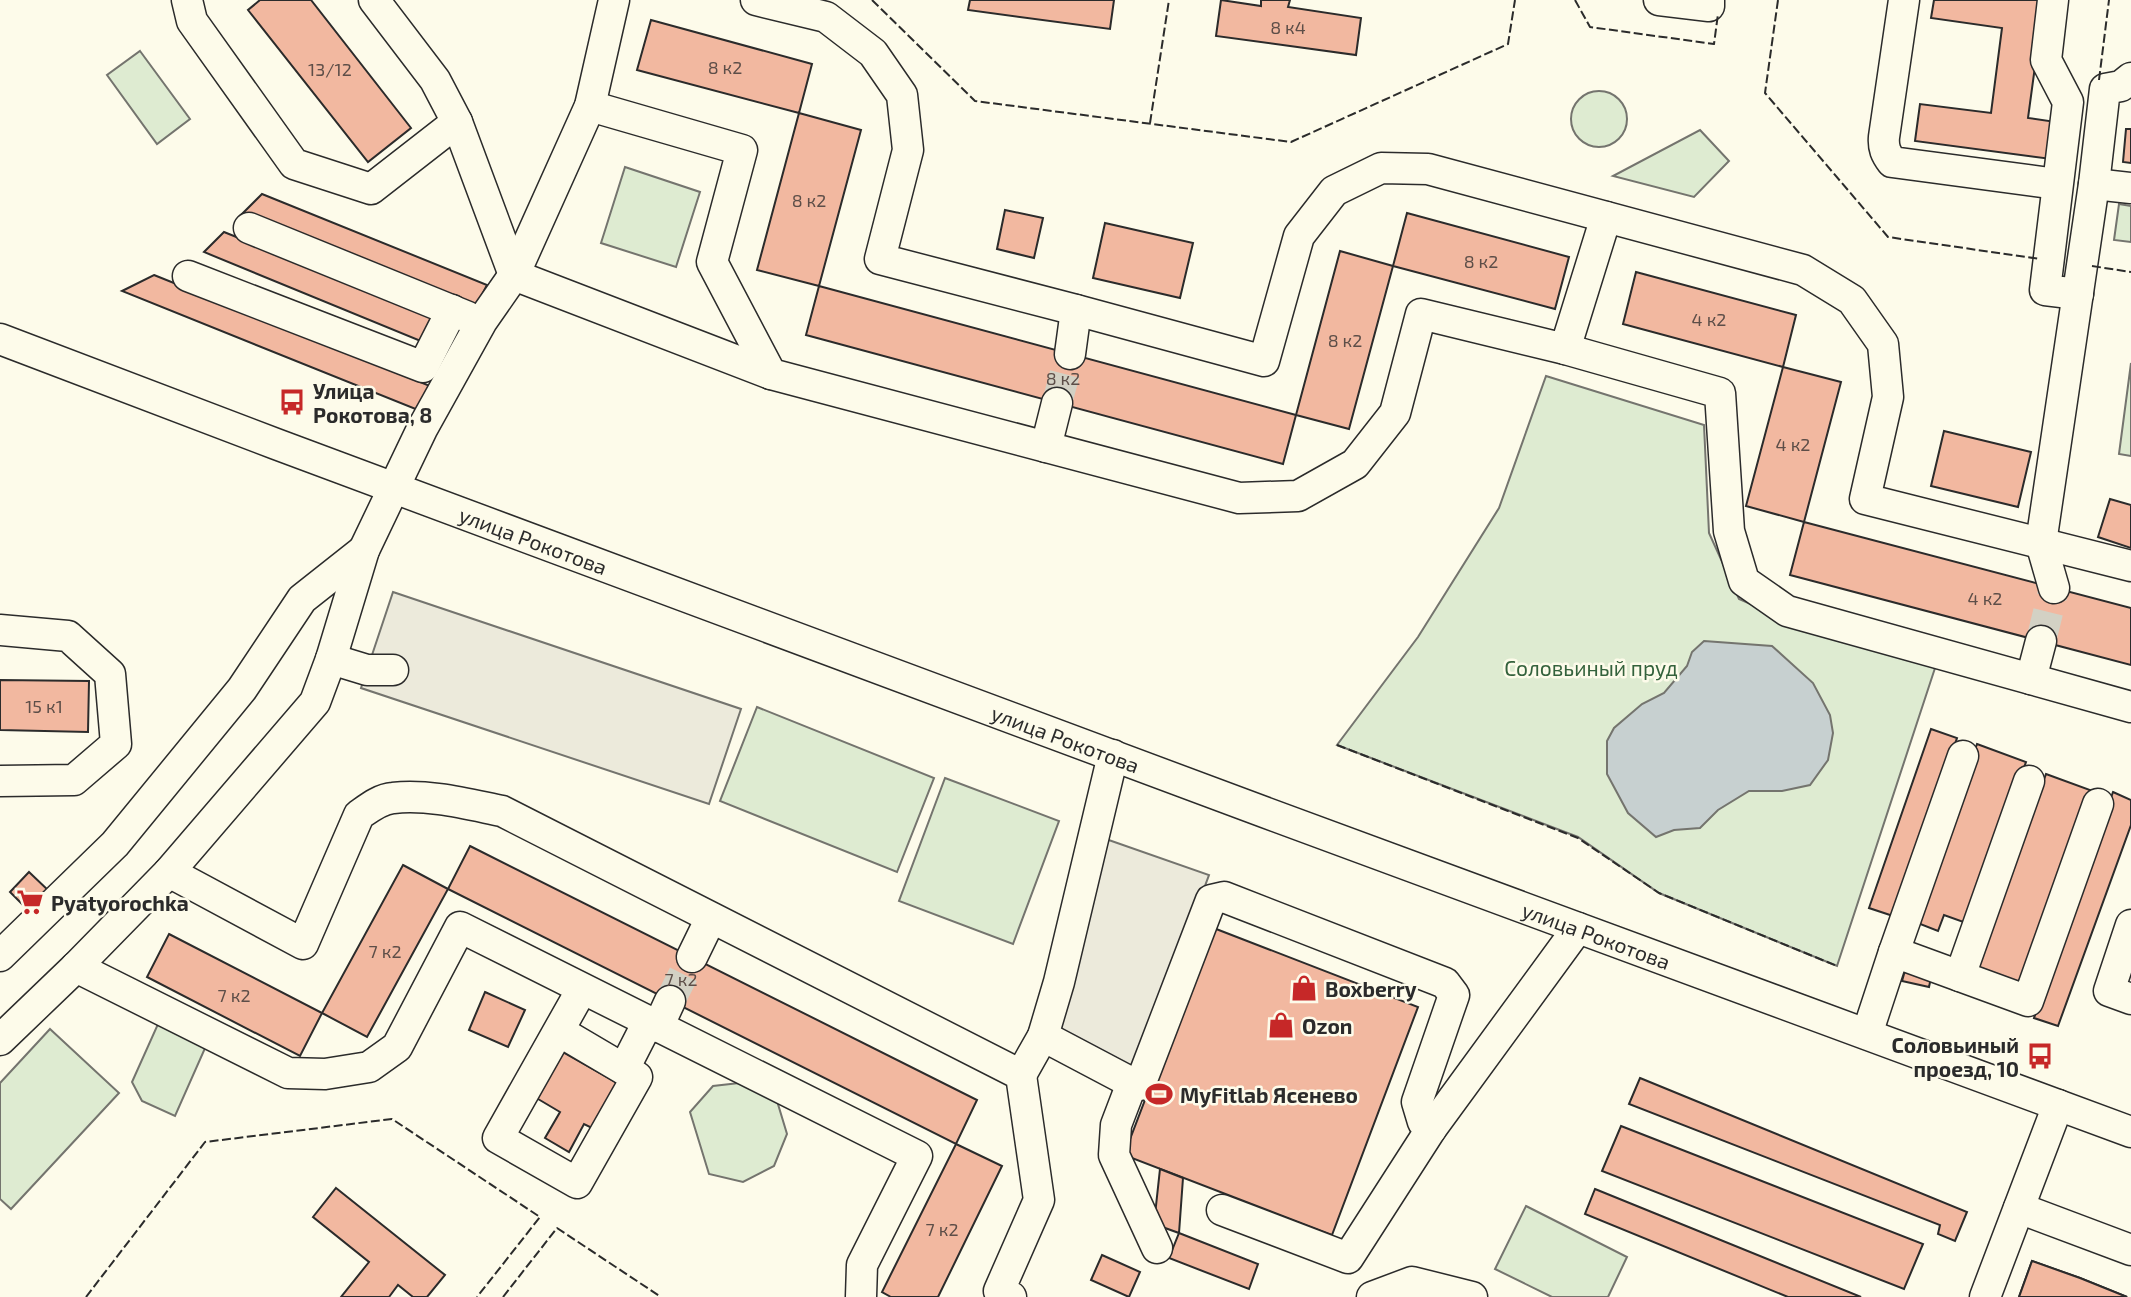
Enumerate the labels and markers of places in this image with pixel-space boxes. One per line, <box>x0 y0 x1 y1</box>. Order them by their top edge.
place label: Улица Рокотова, 8 <box>313 378 432 427</box>
bus stop icon: Улица Рокотова, 8 <box>277 387 307 417</box>
supermarket icon: Pyatyorochka <box>15 887 45 917</box>
place label: Pyatyorochka <box>51 890 189 916</box>
shop icon: Boxberry <box>1289 973 1319 1003</box>
place label: Boxberry <box>1325 976 1417 1002</box>
shop icon: Ozon <box>1266 1010 1296 1040</box>
place label: Ozon <box>1302 1013 1352 1038</box>
place label: Соловьиный проезд, 10 <box>1891 1032 2019 1081</box>
bus stop icon: Соловьиный проезд, 10 <box>2025 1041 2055 1071</box>
sports icon: MyFitlab Ясенево <box>1144 1079 1174 1109</box>
place label: MyFitlab Ясенево <box>1180 1082 1358 1108</box>

